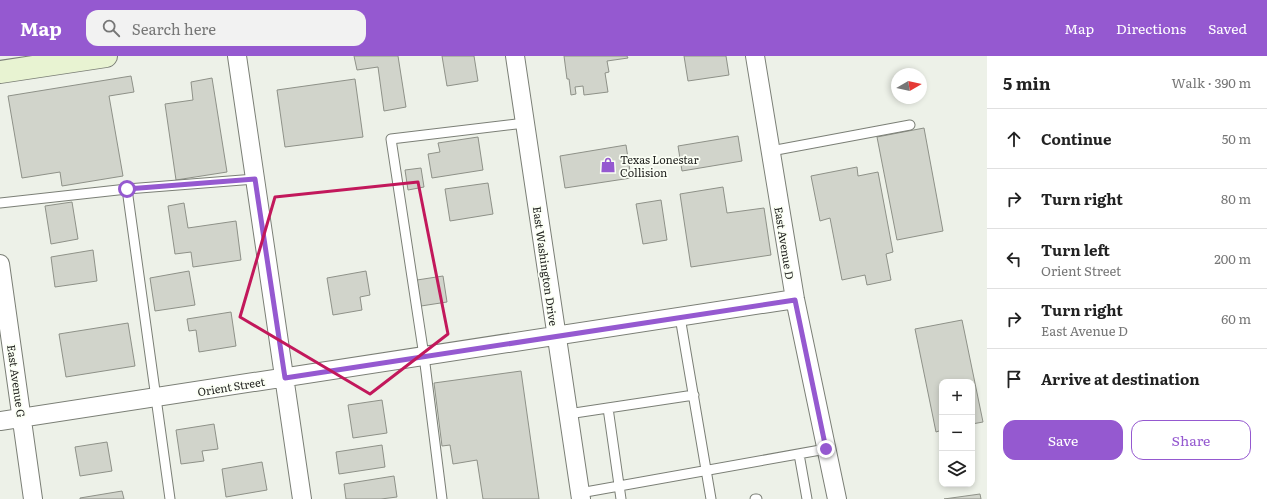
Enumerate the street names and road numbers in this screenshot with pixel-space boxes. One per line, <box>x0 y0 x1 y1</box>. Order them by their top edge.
street label: East Washington Drive <box>530 205 562 327</box>
street label: East Avenue D <box>771 205 799 281</box>
street label: East Avenue G <box>4 344 30 418</box>
street label: Orient Street <box>196 373 266 399</box>

